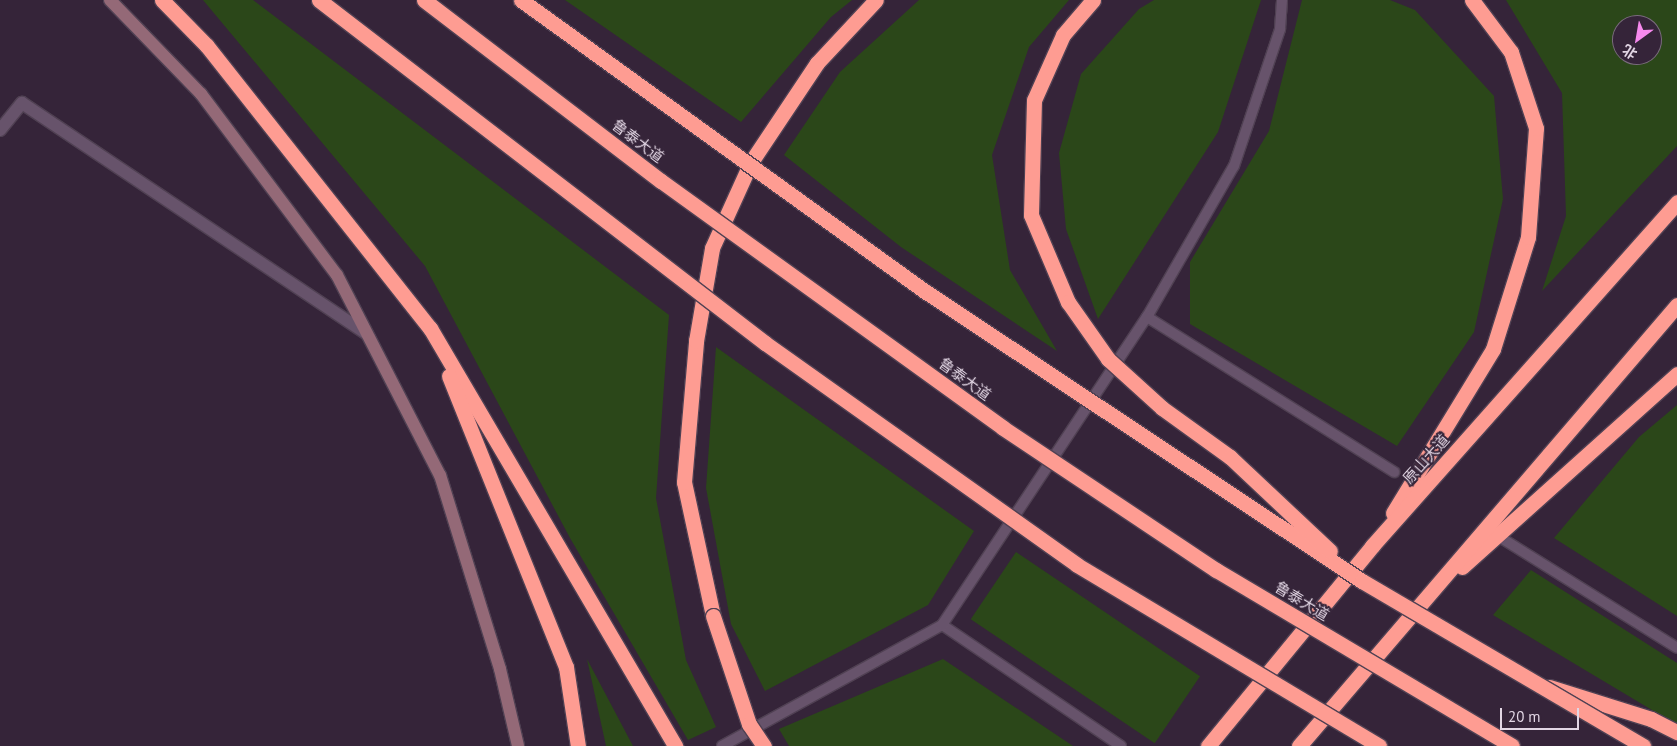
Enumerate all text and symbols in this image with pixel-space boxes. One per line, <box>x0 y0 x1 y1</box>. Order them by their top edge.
north arrow <box>1612 15 1662 65</box>
text: 北 <box>1619 41 1640 63</box>
street label: 鲁泰大道 <box>609 116 667 166</box>
street label: 鲁泰大道 <box>935 354 995 404</box>
street label: 原山大道 <box>1399 431 1453 487</box>
street label: 鲁泰大道 <box>1272 578 1332 624</box>
scale bar <box>1502 698 1581 730</box>
text: 20 m <box>1508 707 1541 726</box>

